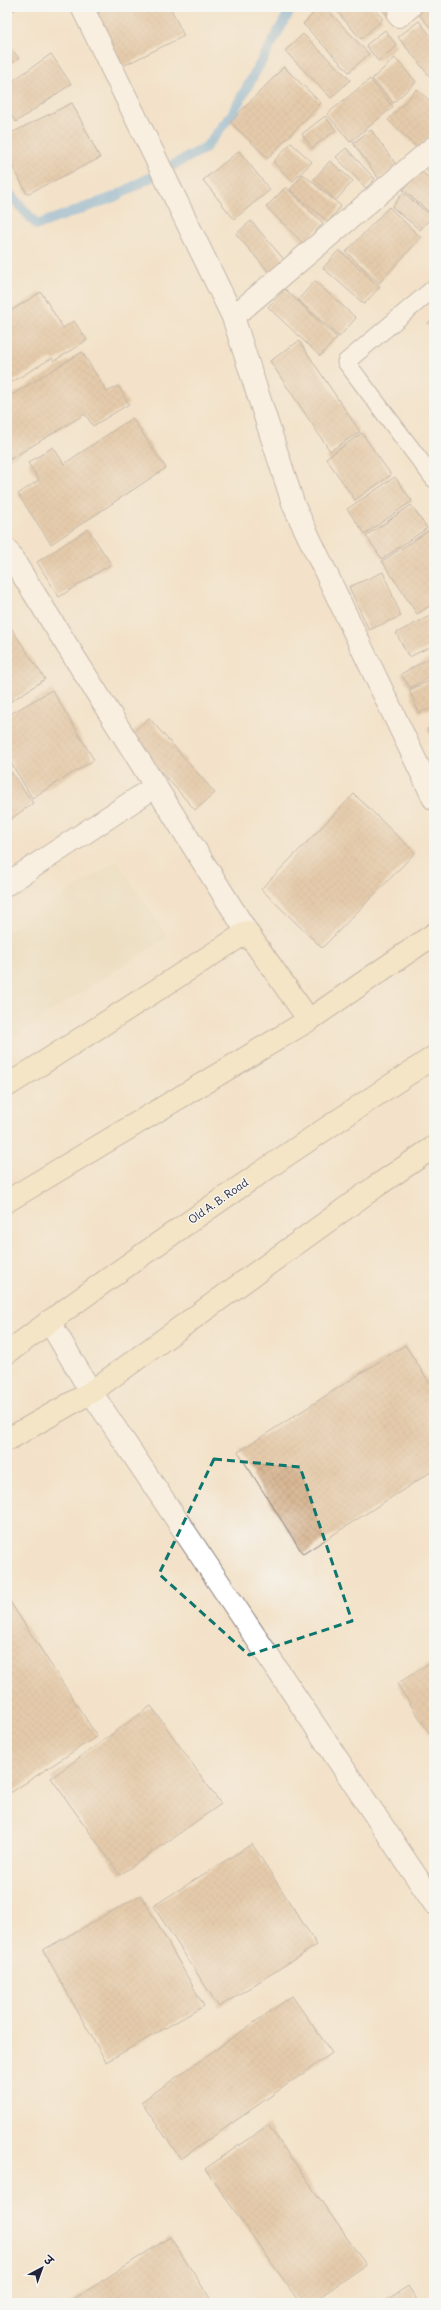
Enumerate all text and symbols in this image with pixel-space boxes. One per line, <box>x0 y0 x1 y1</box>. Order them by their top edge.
street label: Old A. B. Road <box>185 1175 251 1227</box>
north arrow <box>22 2248 62 2288</box>
text: उ <box>40 2252 57 2269</box>

